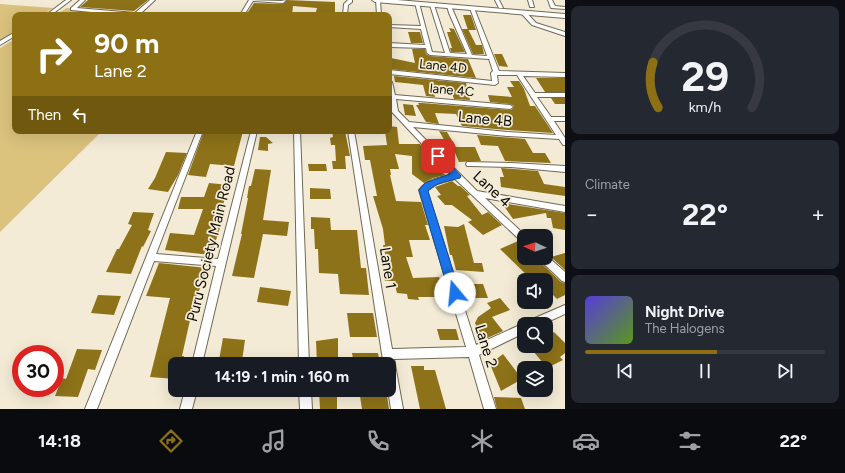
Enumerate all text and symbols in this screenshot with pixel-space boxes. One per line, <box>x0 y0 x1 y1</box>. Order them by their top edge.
text: 90 m <box>94 26 159 60</box>
icon: right <box>28 28 80 80</box>
text: 29 <box>681 51 729 101</box>
street label: Lane 4D <box>418 56 468 76</box>
text: Lane 2 <box>94 60 147 82</box>
street label: lane 4C <box>429 81 475 99</box>
text: km/h <box>689 98 721 116</box>
icon: left <box>69 104 91 126</box>
text: Then <box>28 106 61 124</box>
street label: Lane 4B <box>457 108 513 130</box>
pin <box>421 139 455 173</box>
icon: arrive <box>427 145 449 167</box>
street label: Puru Society Main Road <box>183 164 239 324</box>
street label: Lane 4 <box>469 167 515 211</box>
text: Climate <box>585 177 630 192</box>
text: 22° <box>682 196 728 233</box>
text: − <box>585 201 599 228</box>
text: + <box>811 201 825 228</box>
north arrow <box>517 229 553 265</box>
map controls <box>517 229 553 397</box>
street label: Lane 1 <box>376 246 400 290</box>
position arrow <box>434 272 476 314</box>
button: sound <box>517 273 553 309</box>
text: Night Drive <box>645 303 724 321</box>
button: search <box>517 317 553 353</box>
text: The Halogens <box>645 321 725 336</box>
street label: Lane 2 <box>471 322 501 370</box>
speed limit sign: 30 <box>12 345 64 397</box>
icon: previous <box>614 360 636 382</box>
icon: pause <box>694 360 716 382</box>
icon: next <box>774 360 796 382</box>
button: layers <box>517 361 553 397</box>
text: 14:19 · 1 min · 160 m <box>215 368 349 386</box>
icon: directions <box>157 427 185 455</box>
icon: music <box>260 427 288 455</box>
icon: phone <box>364 427 392 455</box>
icon: climate <box>468 427 496 455</box>
icon: car <box>572 427 600 455</box>
icon: filters <box>676 427 704 455</box>
text: 14:18 <box>38 430 81 452</box>
text: 22° <box>779 430 807 452</box>

